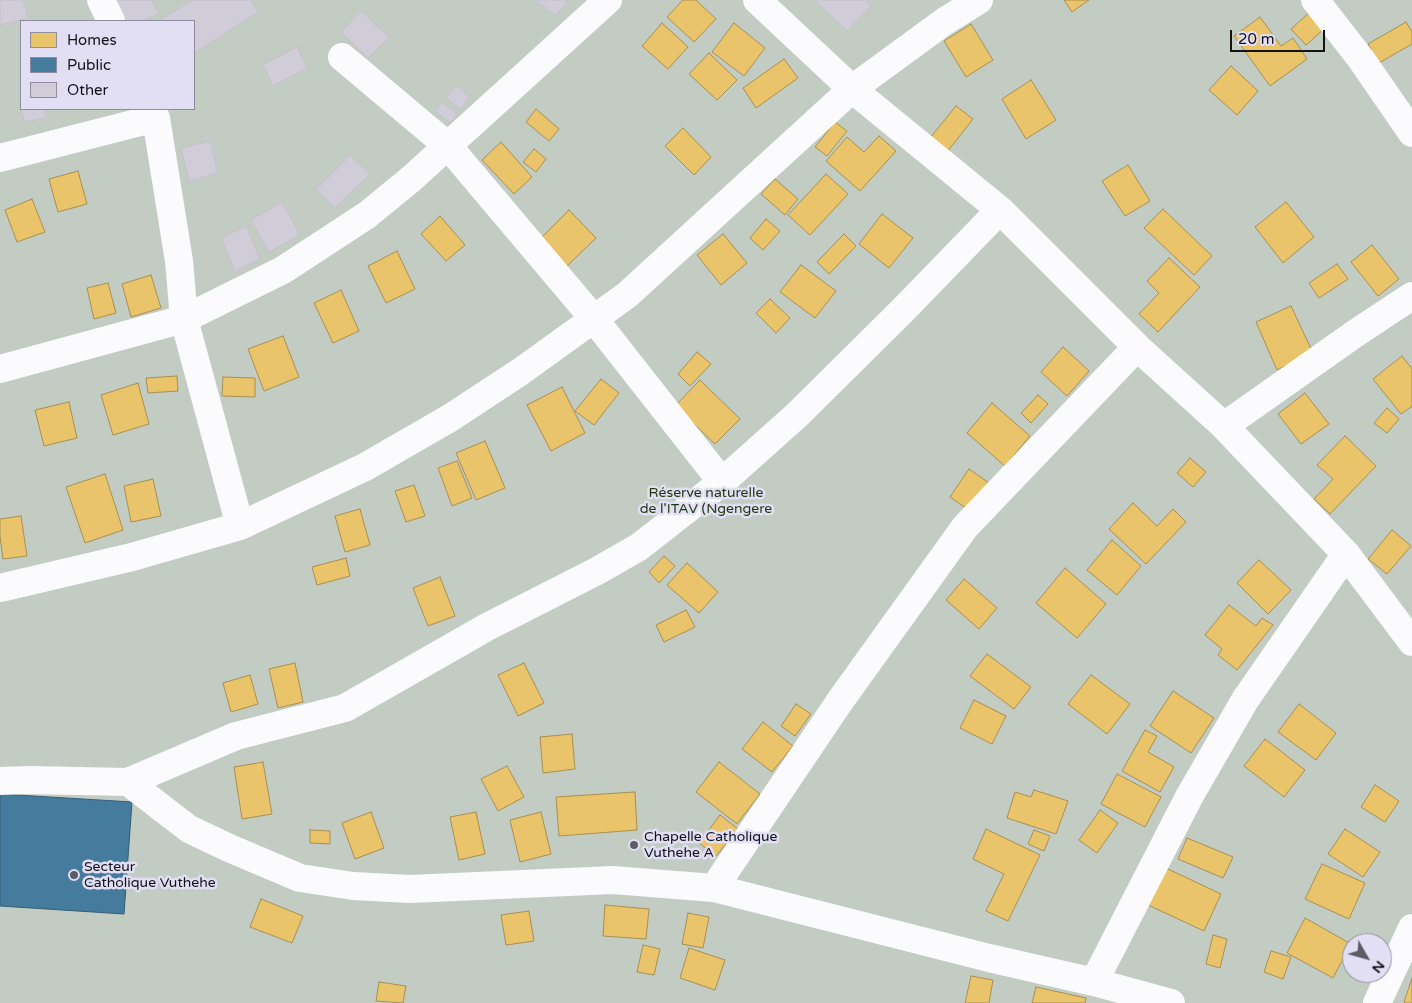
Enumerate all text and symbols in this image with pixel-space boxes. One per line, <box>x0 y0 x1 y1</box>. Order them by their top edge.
legend <box>20 20 195 110</box>
scale bar <box>1232 20 1327 52</box>
text: 20 m <box>1238 30 1275 48</box>
text: Homes <box>67 31 117 49</box>
text: Public <box>67 56 111 74</box>
text: Other <box>67 81 108 99</box>
park label: Réserve naturelle de l'ITAV (Ngengere <box>640 485 772 518</box>
place label: Chapelle Catholique Vuthehe A <box>644 829 777 862</box>
marker: Chapelle Catholique Vuthehe A <box>628 839 640 851</box>
place label: Secteur Catholique Vuthehe <box>84 859 216 892</box>
marker: Secteur Catholique Vuthehe <box>68 869 80 881</box>
north arrow <box>1342 933 1392 983</box>
text: N <box>1368 957 1389 977</box>

